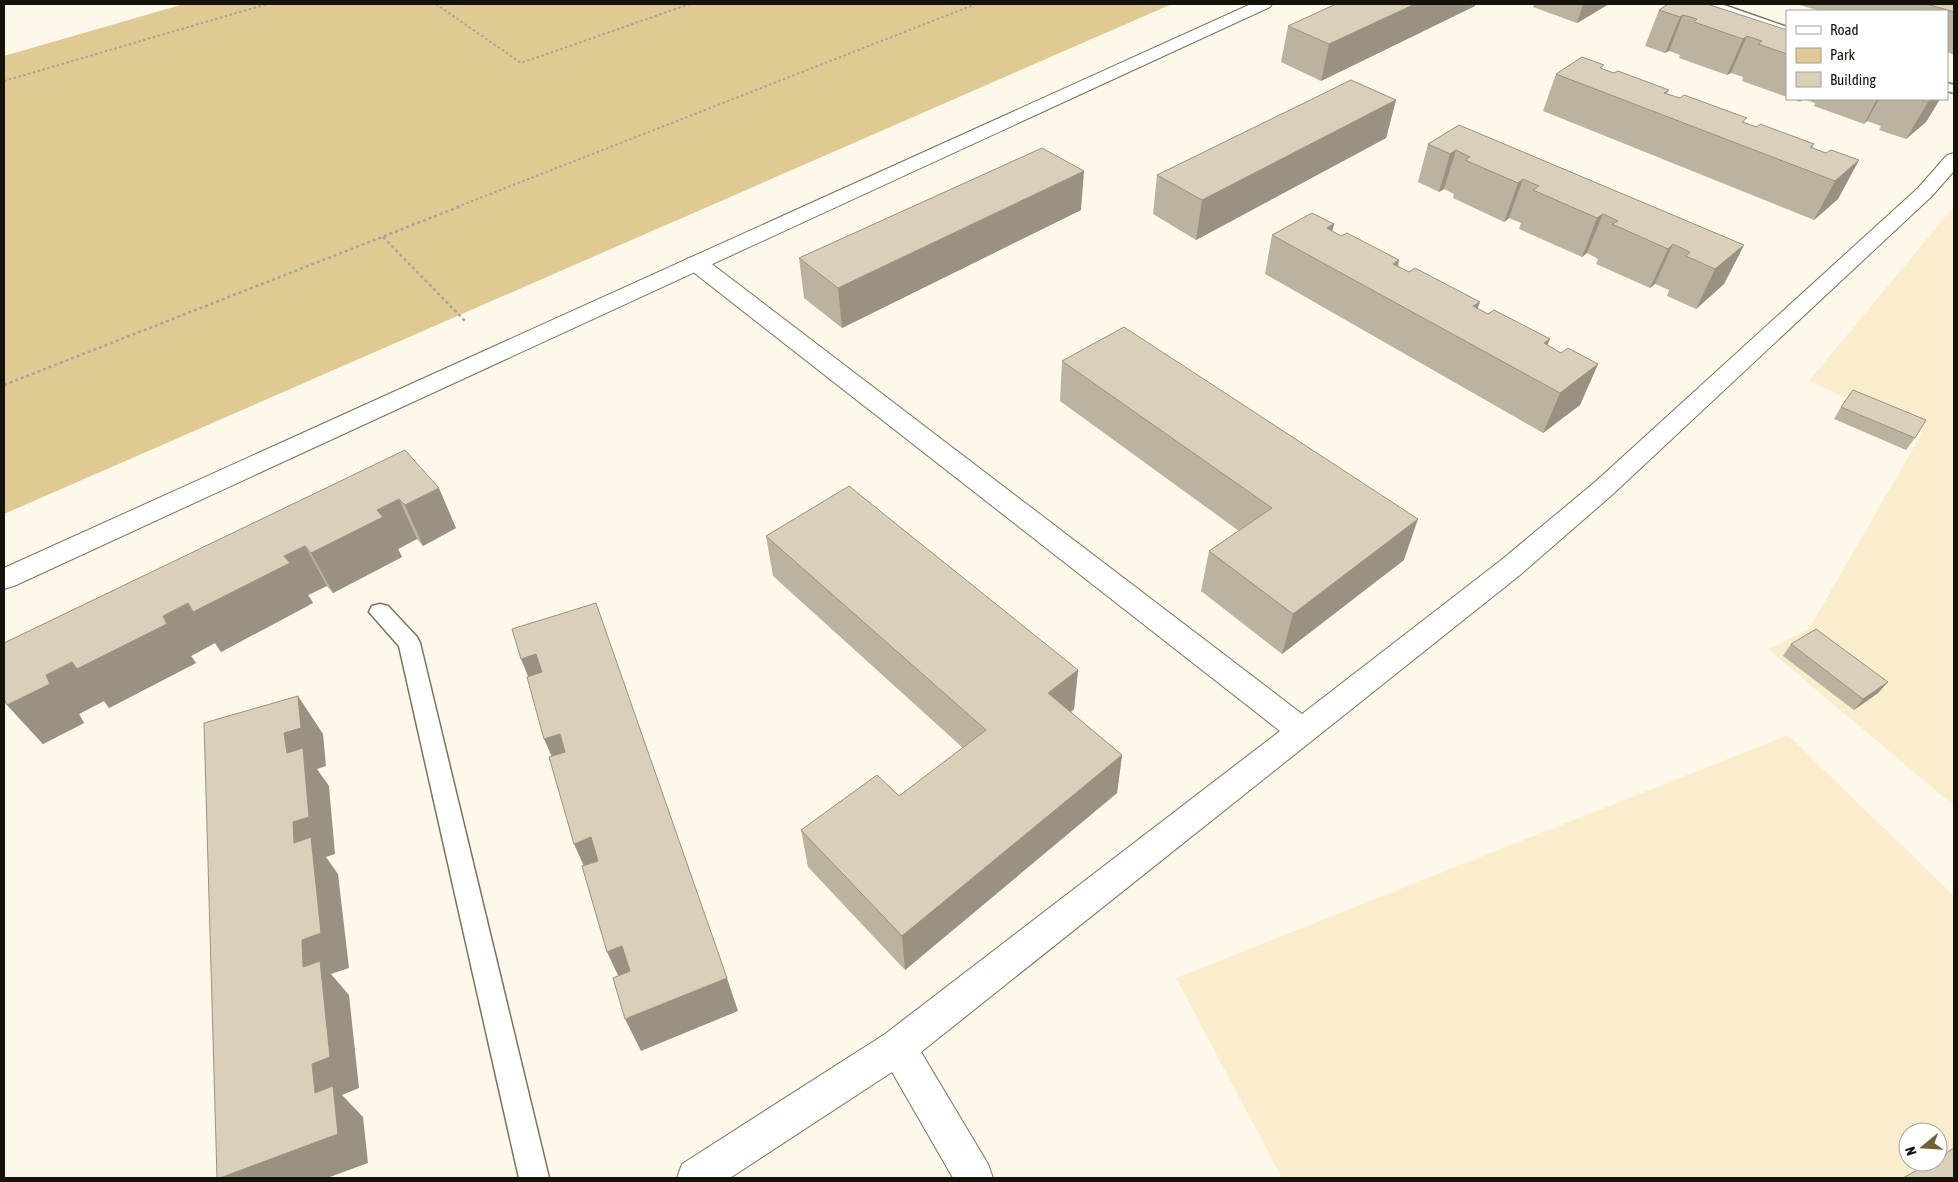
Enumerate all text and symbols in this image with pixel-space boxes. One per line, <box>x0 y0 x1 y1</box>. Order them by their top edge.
legend <box>1786 10 1948 100</box>
text: Road <box>1830 21 1859 38</box>
text: Park <box>1830 46 1855 63</box>
text: Building <box>1830 71 1876 88</box>
north arrow <box>1898 1122 1948 1172</box>
text: N <box>1902 1145 1920 1157</box>

